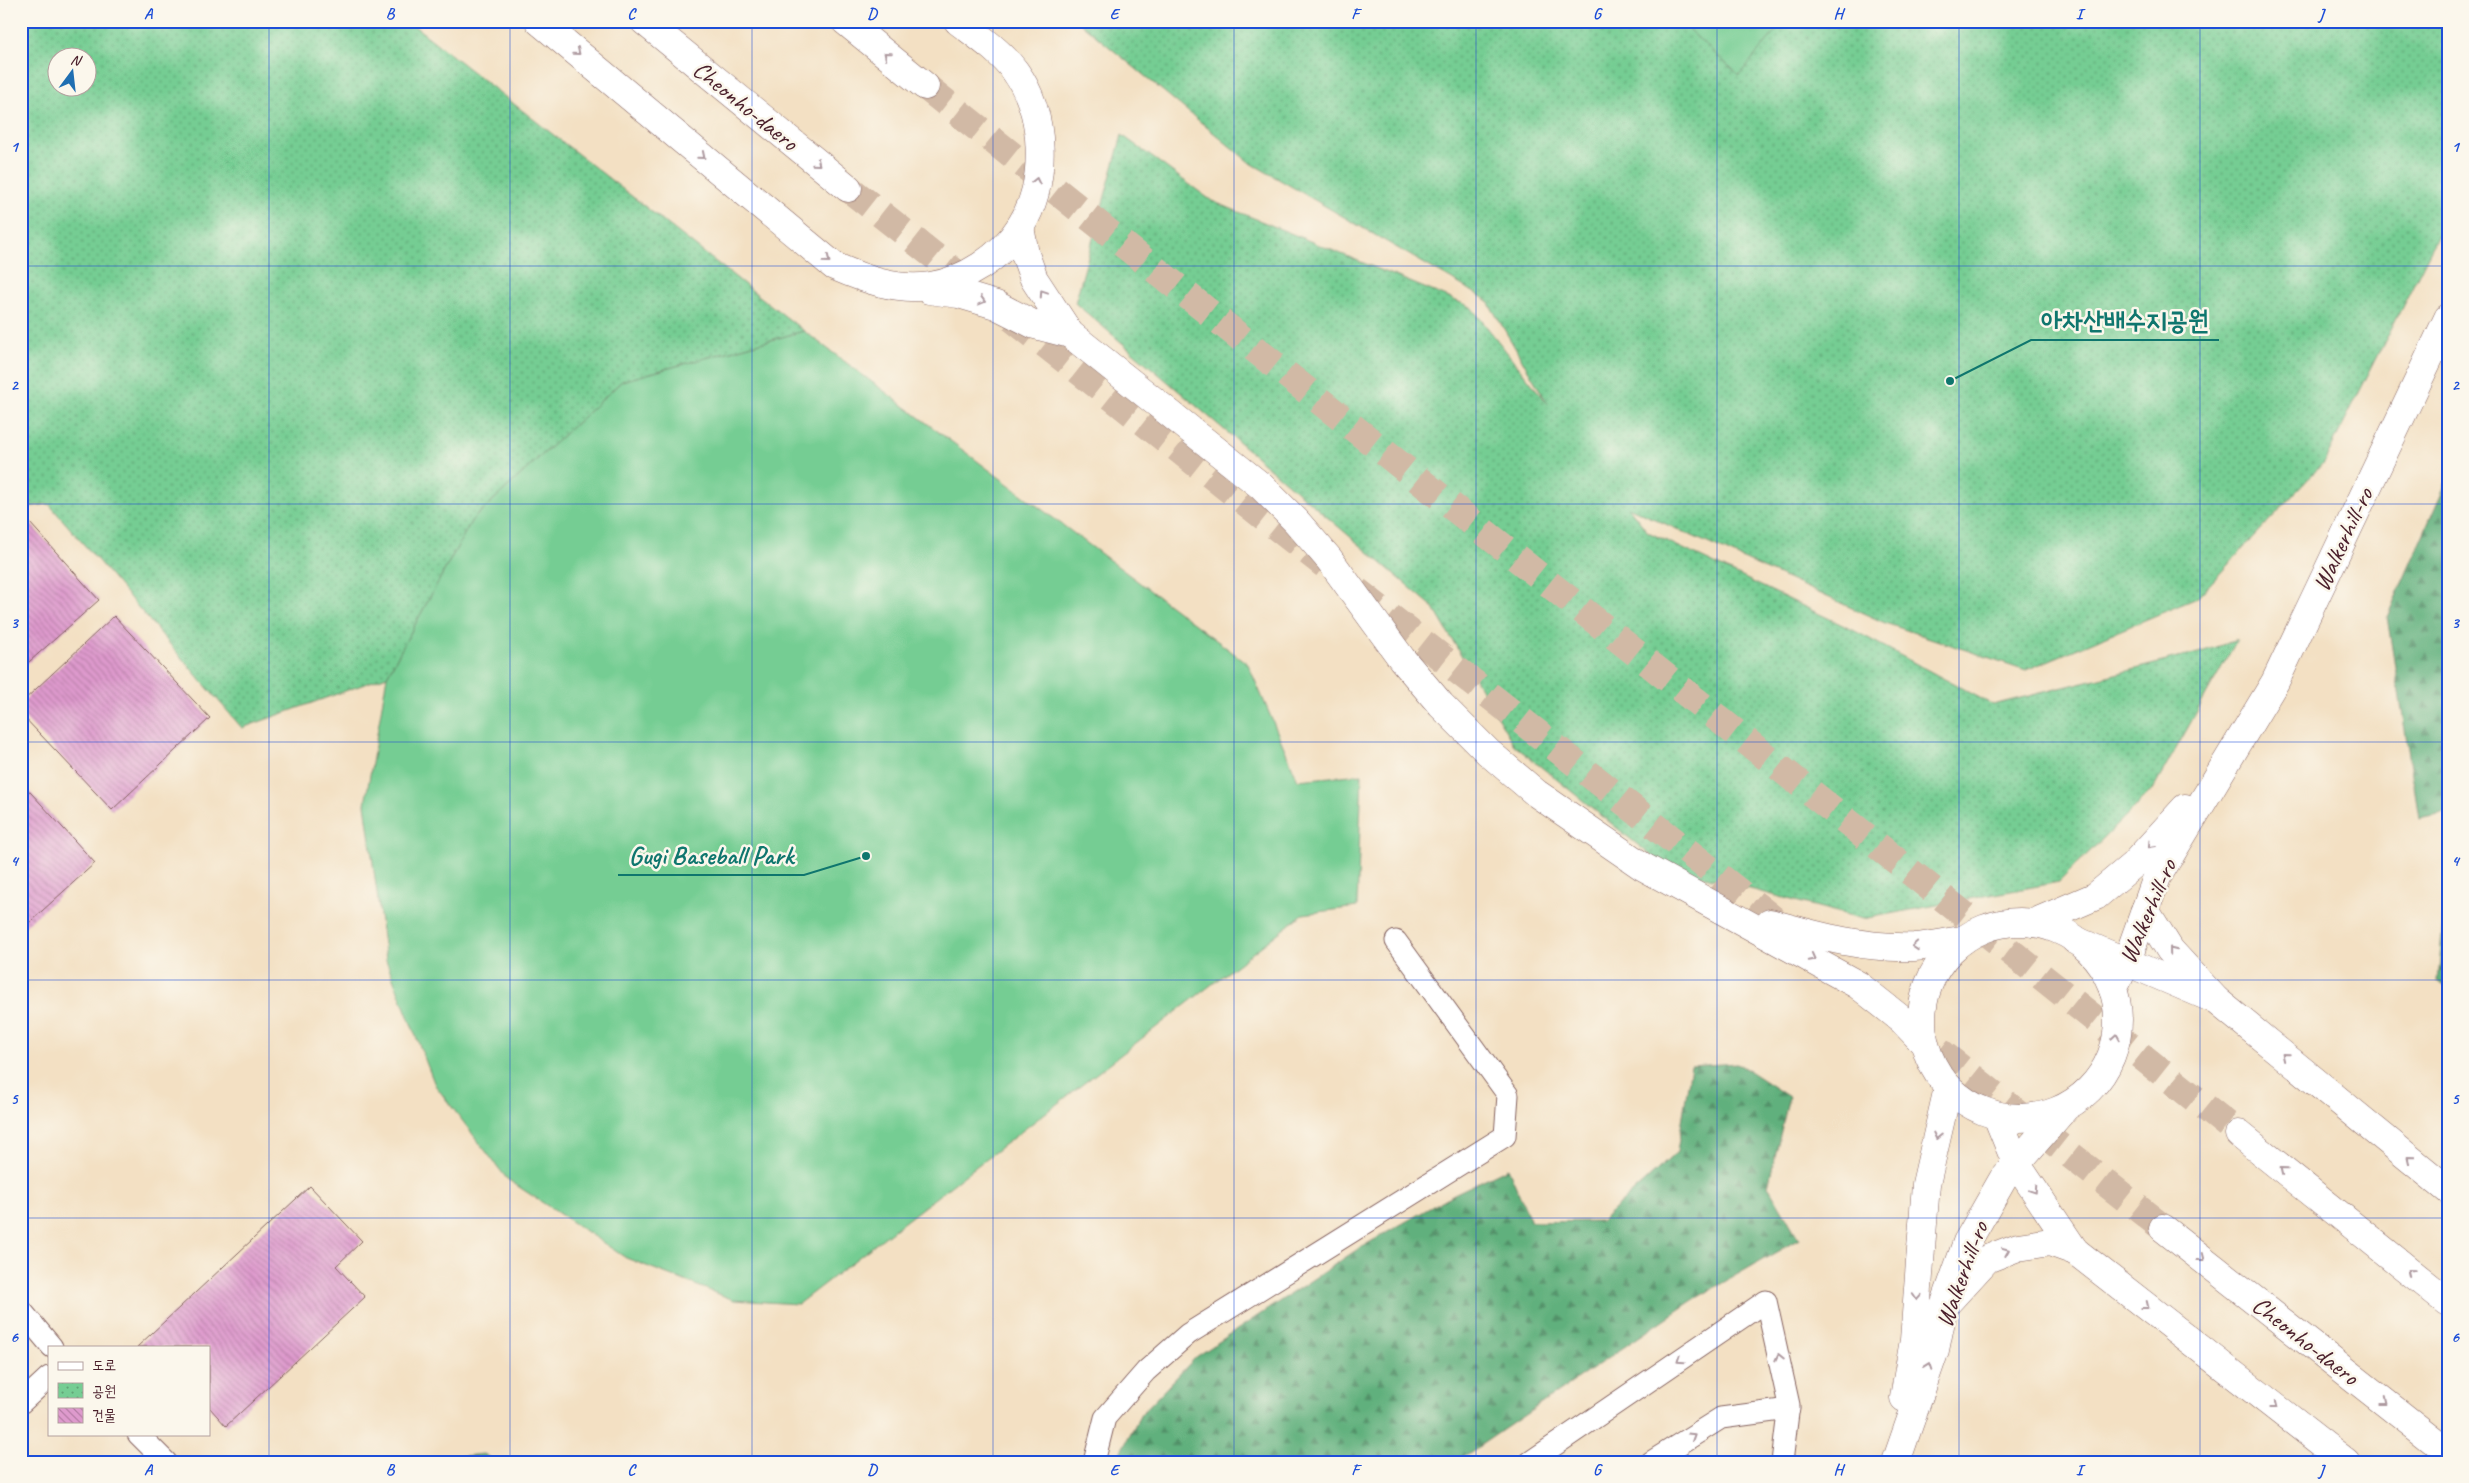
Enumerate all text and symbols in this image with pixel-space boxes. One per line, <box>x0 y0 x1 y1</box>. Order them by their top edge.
text: A <box>144 4 154 24</box>
text: B <box>386 4 396 24</box>
text: C <box>627 4 637 24</box>
text: D <box>867 4 878 24</box>
text: E <box>1110 4 1121 24</box>
text: F <box>1351 4 1362 24</box>
text: G <box>1593 4 1603 24</box>
text: H <box>1833 4 1845 24</box>
text: I <box>2076 4 2086 24</box>
text: J <box>2317 4 2326 24</box>
one-way arrow <box>571 46 580 54</box>
north arrow <box>48 48 98 98</box>
text: N <box>69 51 84 70</box>
one-way arrow <box>884 52 893 60</box>
street label: Cheonho-daero <box>686 53 806 159</box>
text: 1 <box>10 137 19 157</box>
text: 1 <box>2451 137 2460 157</box>
one-way arrow <box>696 150 705 158</box>
one-way arrow <box>811 157 820 165</box>
one-way arrow <box>1030 177 1041 186</box>
one-way arrow <box>821 255 830 264</box>
one-way arrow <box>1040 289 1049 299</box>
one-way arrow <box>977 295 985 305</box>
callout: 아차산배수지공원 <box>2031 299 2219 340</box>
text: 아차산배수지공원 <box>2041 304 2209 337</box>
text: 2 <box>10 375 19 395</box>
text: 2 <box>2451 375 2460 395</box>
street label: Walkerhill-ro <box>2305 482 2381 596</box>
text: 3 <box>10 613 19 633</box>
text: 3 <box>2451 613 2460 633</box>
callout: Gugi Baseball Park <box>618 834 804 875</box>
text: Gugi Baseball Park <box>629 839 795 872</box>
one-way arrow <box>2148 840 2157 849</box>
text: 4 <box>10 851 19 871</box>
text: 4 <box>2451 851 2460 871</box>
street label: Walkerhill-ro <box>2112 853 2185 968</box>
one-way arrow <box>1910 941 1918 952</box>
one-way arrow <box>2169 947 2178 956</box>
one-way arrow <box>1807 952 1816 962</box>
one-way arrow <box>2110 1033 2120 1042</box>
one-way arrow <box>2281 1052 2290 1061</box>
text: 5 <box>11 1089 20 1109</box>
text: 5 <box>2452 1089 2461 1109</box>
one-way arrow <box>1932 1131 1943 1140</box>
one-way arrow <box>2407 1156 2416 1164</box>
one-way arrow <box>2280 1167 2289 1175</box>
one-way arrow <box>2028 1185 2038 1194</box>
street label: Walkerhill-ro <box>1928 1216 1996 1332</box>
one-way arrow <box>2001 1247 2010 1258</box>
one-way arrow <box>2196 1253 2205 1261</box>
one-way arrow <box>2407 1269 2416 1277</box>
street label: Cheonho-daero <box>2246 1289 2366 1393</box>
one-way arrow <box>1911 1293 1922 1301</box>
one-way arrow <box>2140 1300 2150 1309</box>
text: 6 <box>10 1327 19 1347</box>
text: 6 <box>2451 1327 2460 1347</box>
legend <box>48 1346 210 1436</box>
one-way arrow <box>1676 1353 1685 1363</box>
one-way arrow <box>1774 1353 1785 1362</box>
text: 도로 <box>92 1356 116 1375</box>
one-way arrow <box>1923 1362 1933 1371</box>
text: 공원 <box>92 1382 116 1401</box>
one-way arrow <box>2379 1396 2388 1405</box>
one-way arrow <box>2268 1400 2277 1408</box>
text: 건물 <box>92 1406 116 1425</box>
one-way arrow <box>1687 1433 1696 1442</box>
text: A <box>144 1460 154 1480</box>
text: B <box>386 1460 396 1480</box>
text: C <box>627 1460 637 1480</box>
text: D <box>867 1460 878 1480</box>
text: E <box>1110 1460 1121 1480</box>
text: F <box>1351 1460 1362 1480</box>
text: G <box>1593 1460 1603 1480</box>
text: H <box>1833 1460 1845 1480</box>
text: I <box>2076 1460 2086 1480</box>
text: J <box>2317 1460 2326 1480</box>

